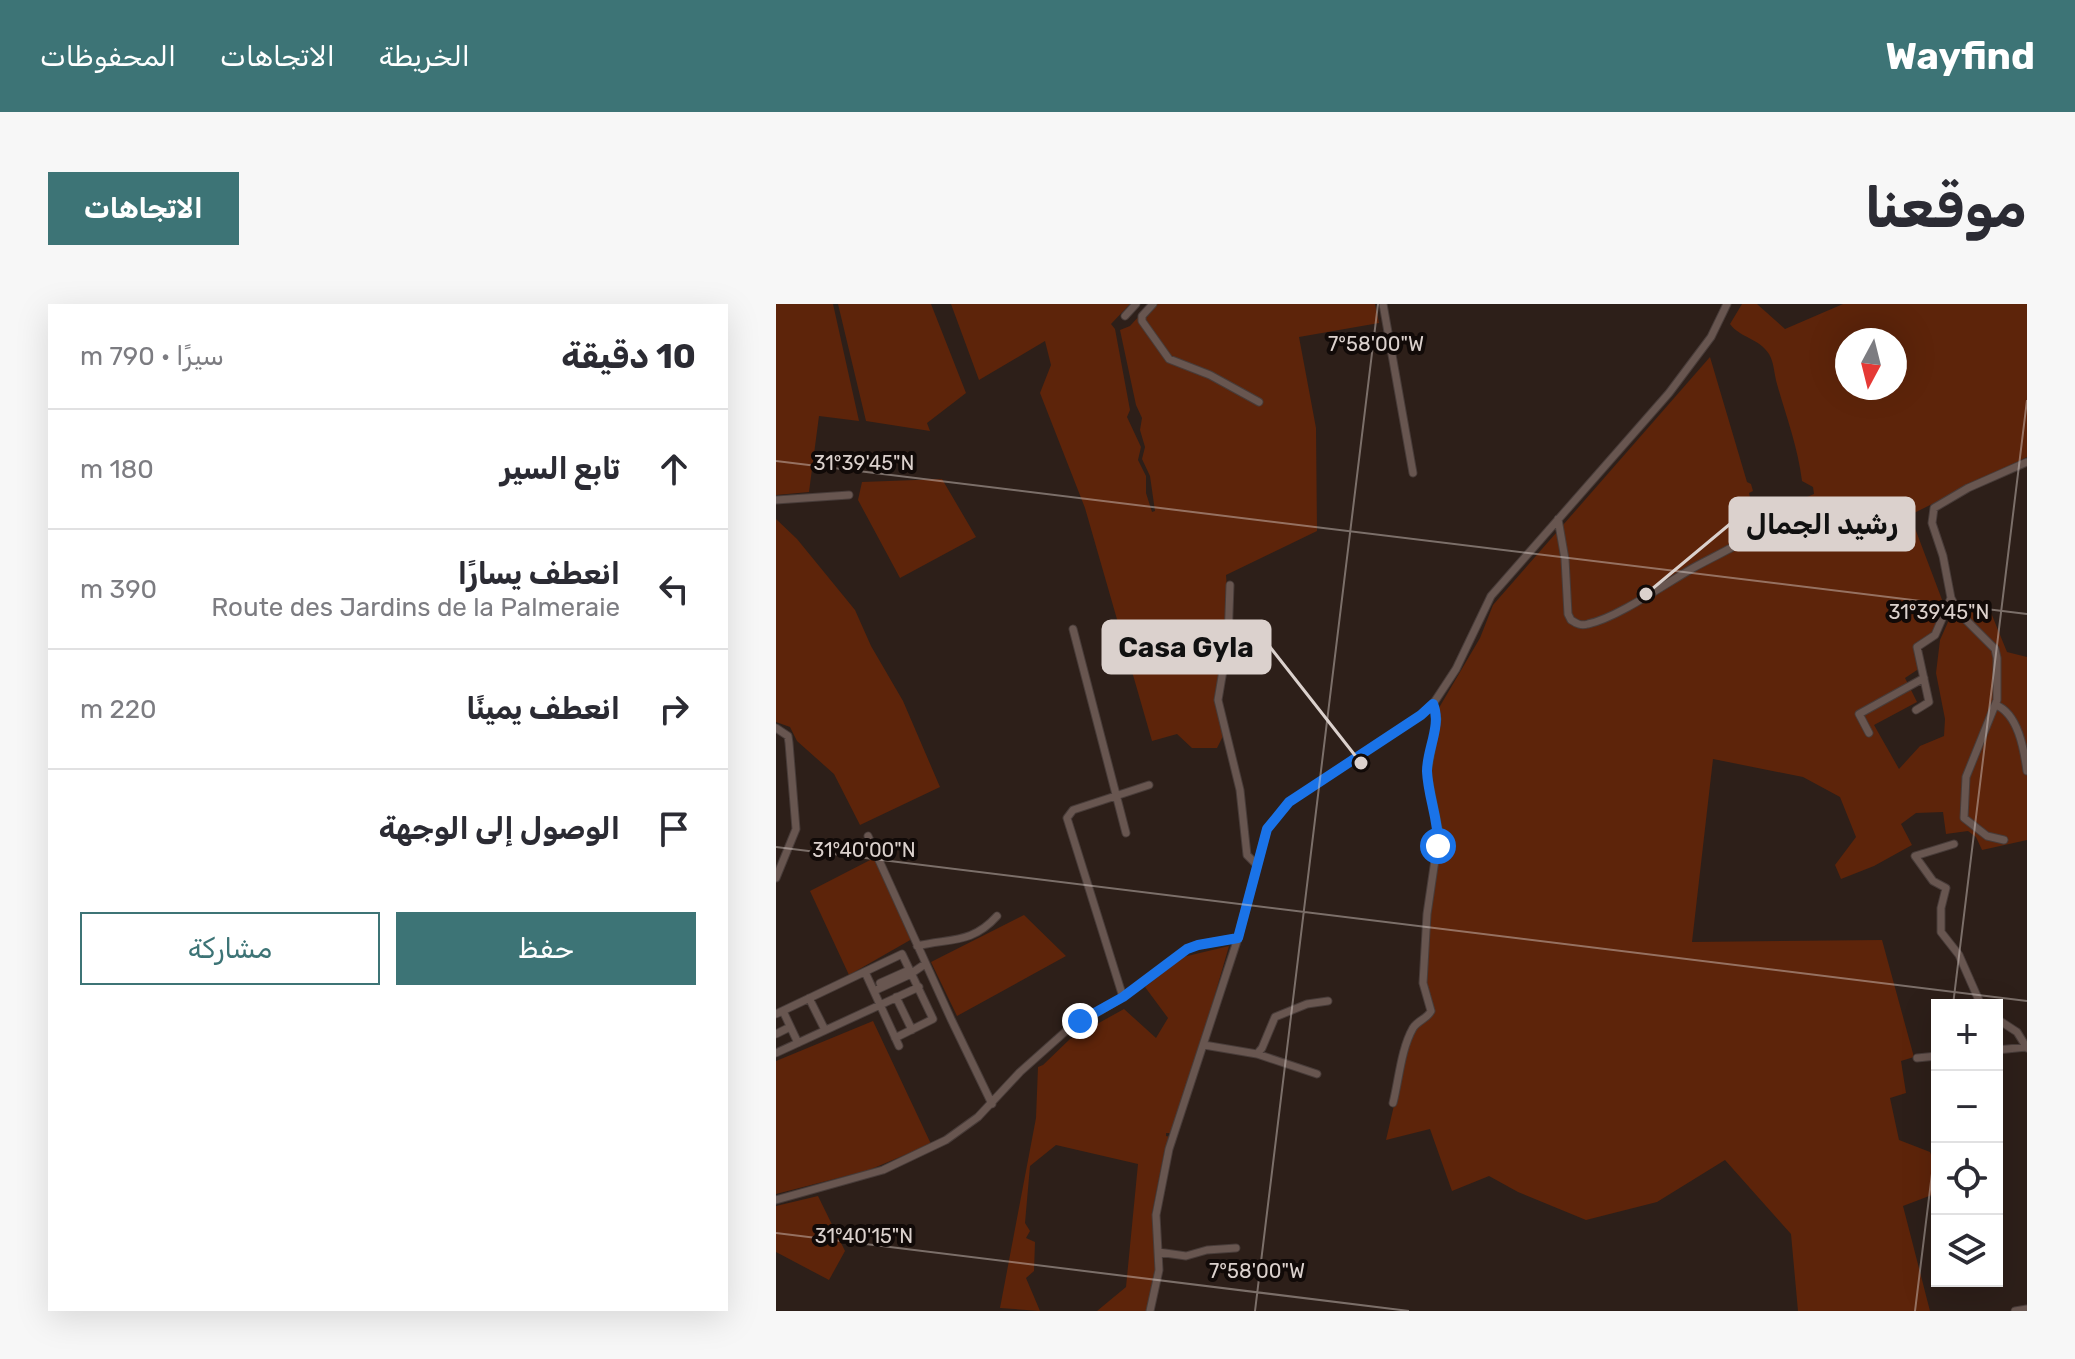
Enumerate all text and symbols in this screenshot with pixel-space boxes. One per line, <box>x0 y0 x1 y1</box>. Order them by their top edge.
text: Wayfind <box>1886 33 2035 79</box>
text: المحفوظات <box>40 40 176 73</box>
text: الاتجاهات <box>220 40 335 73</box>
text: الخريطة <box>379 40 470 73</box>
button: الاتجاهات <box>48 172 239 245</box>
text: موقعنا <box>1864 175 2027 241</box>
north arrow <box>1835 328 1907 400</box>
text: 7°58'00"W <box>1328 332 1424 356</box>
text: 10 دقيقة <box>561 336 696 377</box>
text: سيرًا · 790 m <box>80 341 224 372</box>
icon: ahead <box>652 447 696 491</box>
text: تابع السير <box>500 451 620 487</box>
text: 31°39'45"N <box>814 451 914 475</box>
text: 180 m <box>80 454 154 485</box>
callout: رشيد الجمال <box>1730 498 1914 550</box>
text: رشيد الجمال <box>1746 508 1898 541</box>
text: انعطف يسارًا <box>458 556 620 592</box>
icon: left <box>652 567 696 611</box>
text: 390 m <box>80 574 157 605</box>
text: Route des Jardins de la Palmeraie <box>211 592 620 623</box>
text: 31°39'45"N <box>1889 600 1989 624</box>
callout: Casa Gyla <box>1103 621 1270 673</box>
text: Casa Gyla <box>1118 631 1254 664</box>
icon: right <box>652 687 696 731</box>
text: انعطف يمينًا <box>466 691 620 727</box>
text: 220 m <box>80 694 157 725</box>
icon: arrive <box>652 807 696 851</box>
text: الوصول إلى الوجهة <box>379 811 620 847</box>
route start <box>1420 828 1456 864</box>
text: 31°40'00"N <box>812 838 916 862</box>
button: مشاركة <box>80 912 380 985</box>
button: حفظ <box>396 912 696 985</box>
map controls <box>1931 999 2003 1287</box>
button: + <box>1931 999 2003 1071</box>
route end <box>1062 1003 1098 1039</box>
button: − <box>1931 1071 2003 1143</box>
button: locate <box>1931 1143 2003 1215</box>
button: layers <box>1931 1215 2003 1287</box>
text: 31°40'15"N <box>815 1224 913 1248</box>
text: 7°58'00"W <box>1209 1259 1305 1283</box>

